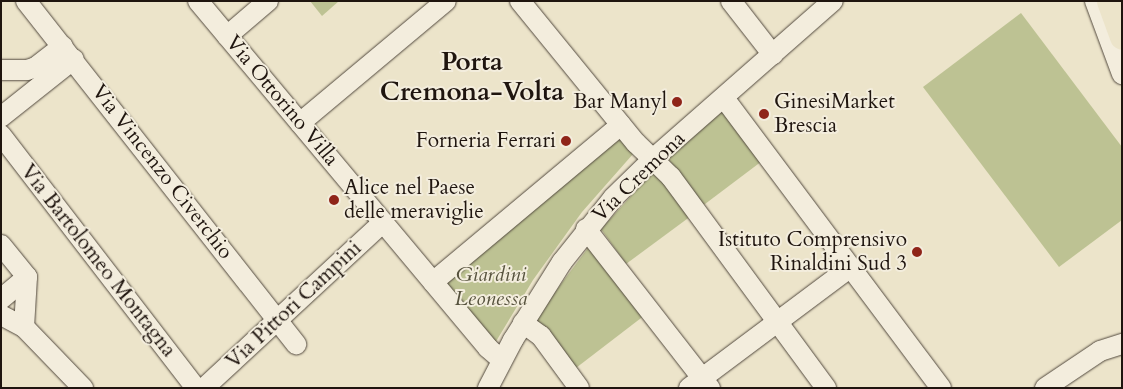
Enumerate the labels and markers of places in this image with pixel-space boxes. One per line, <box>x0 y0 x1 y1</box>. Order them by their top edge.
place label: Bar Manyl <box>573 89 667 115</box>
place label: GinesiMarket Brescia <box>774 89 895 139</box>
marker: Bar Manyl <box>671 96 683 108</box>
marker: GinesiMarket Brescia <box>758 108 770 120</box>
place label: Forneria Ferrari <box>416 128 556 154</box>
marker: Forneria Ferrari <box>560 135 572 147</box>
place label: Alice nel Paese delle meraviglie <box>344 175 484 225</box>
marker: Alice nel Paese delle meraviglie <box>328 194 340 206</box>
place label: Istituto Comprensivo Rinaldini Sud 3 <box>718 227 907 277</box>
marker: Istituto Comprensivo Rinaldini Sud 3 <box>911 246 923 258</box>

